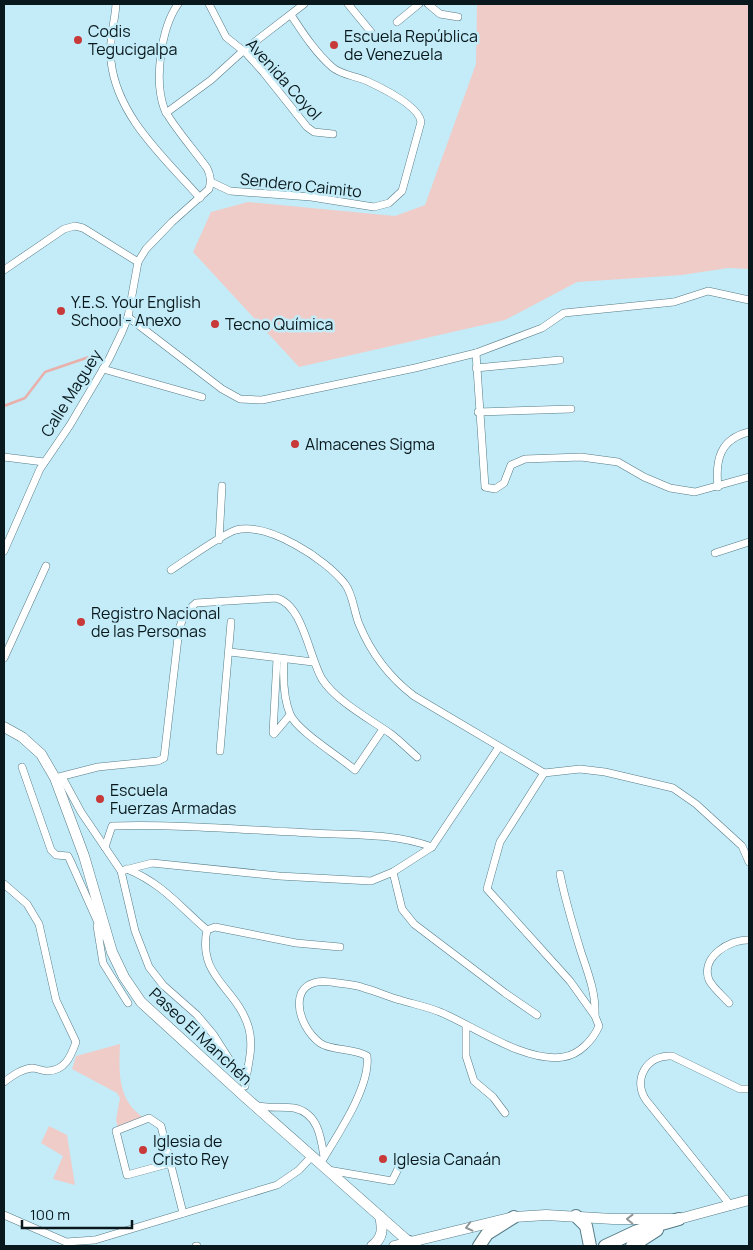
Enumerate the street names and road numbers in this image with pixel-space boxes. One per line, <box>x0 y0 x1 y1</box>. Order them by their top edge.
street label: Avenida Coyol <box>241 33 327 125</box>
street label: Sendero Caimito <box>239 168 363 202</box>
street label: Calle Maguey <box>35 345 107 441</box>
street label: Paseo El Manchén <box>145 982 257 1090</box>

